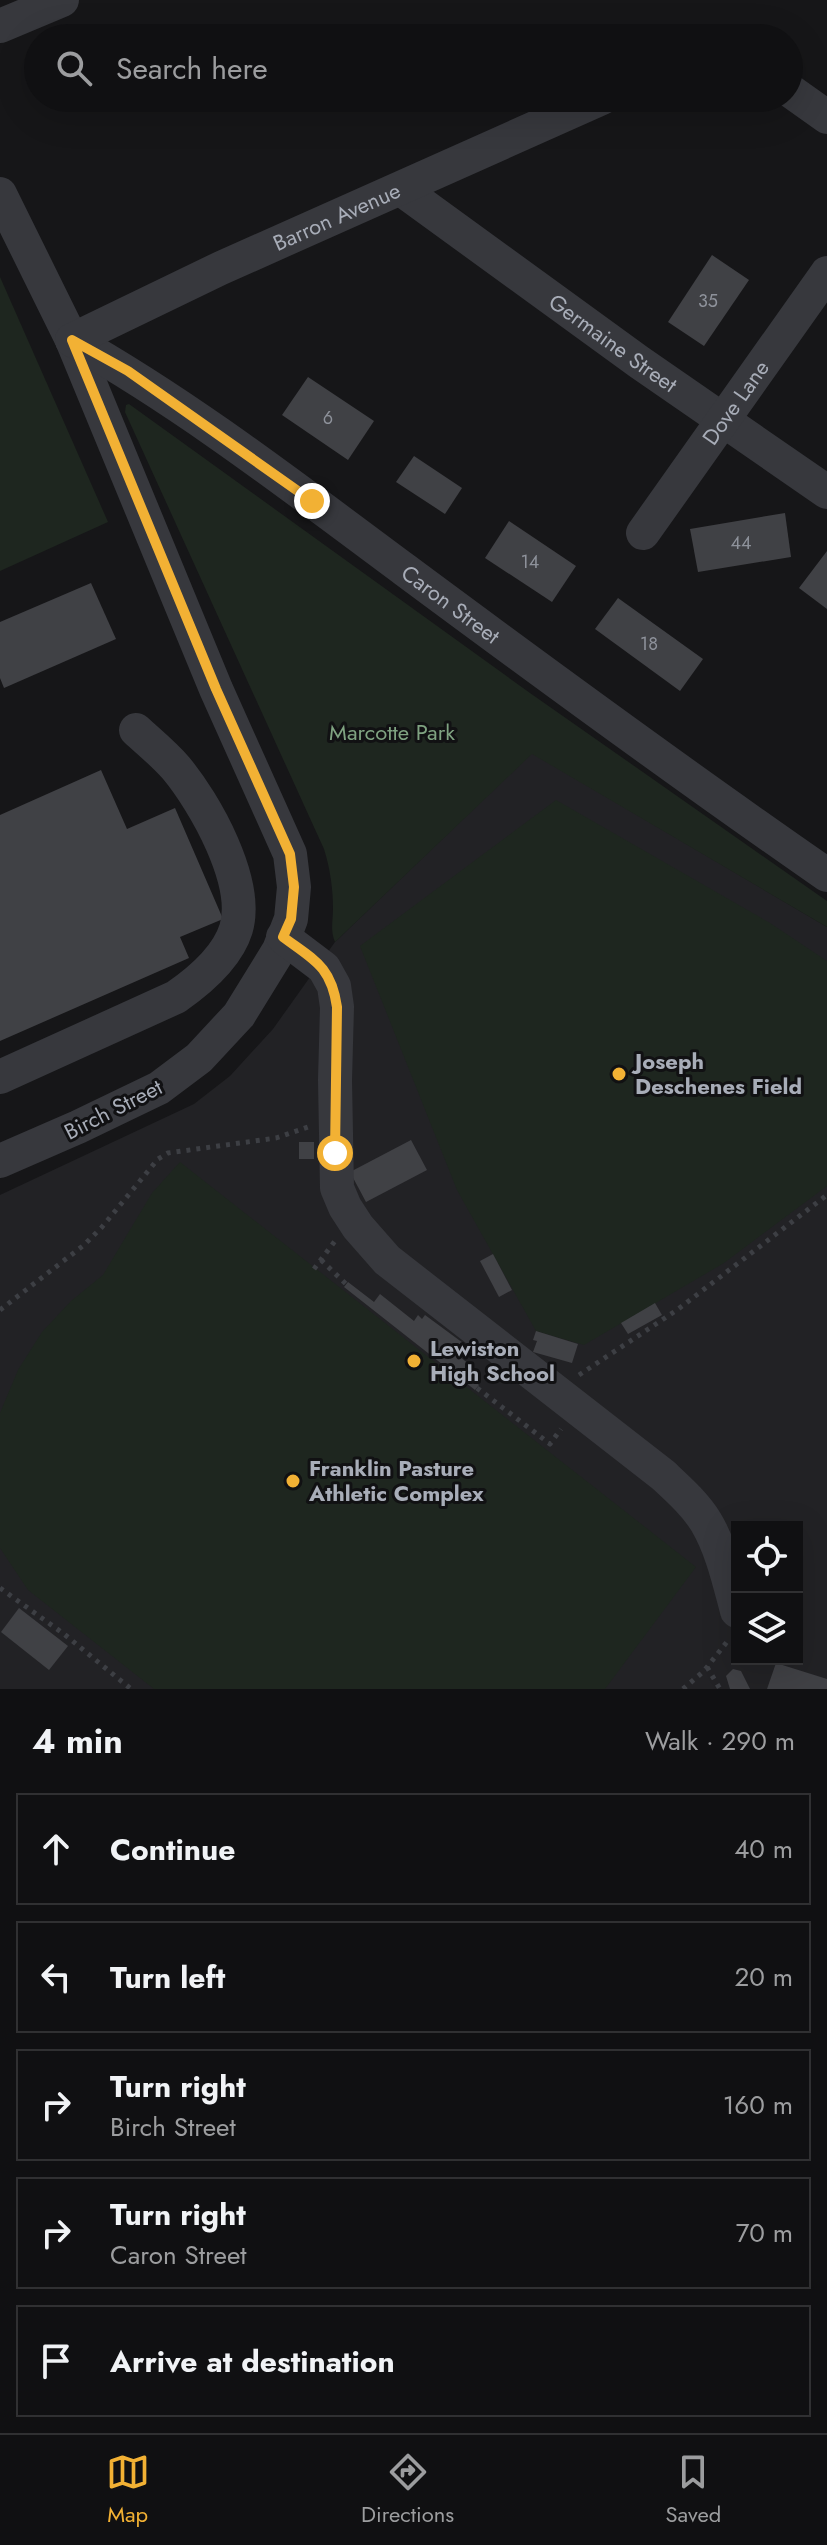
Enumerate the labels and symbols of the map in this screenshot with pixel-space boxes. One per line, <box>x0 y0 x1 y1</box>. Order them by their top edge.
street label: Barron Avenue <box>268 174 405 259</box>
street label: Germaine Street <box>542 286 684 400</box>
house number: 35 <box>698 288 718 314</box>
street label: Dove Lane <box>694 353 777 451</box>
house number: 6 <box>323 405 333 431</box>
route end <box>294 483 330 519</box>
house number: 44 <box>731 530 752 556</box>
house number: 14 <box>521 549 539 575</box>
street label: Caron Street <box>395 557 507 652</box>
house number: 18 <box>640 631 658 657</box>
park label: Marcotte Park <box>329 716 455 748</box>
place label: Joseph Deschenes Field <box>631 1045 802 1102</box>
marker: Joseph Deschenes Field <box>610 1065 628 1083</box>
street label: Birch Street <box>58 1070 168 1147</box>
route start <box>317 1135 353 1171</box>
place label: Lewiston High School <box>430 1332 555 1389</box>
marker: Lewiston High School <box>405 1352 423 1370</box>
place label: Franklin Pasture Athletic Complex <box>308 1452 484 1509</box>
marker: Franklin Pasture Athletic Complex <box>284 1472 302 1490</box>

